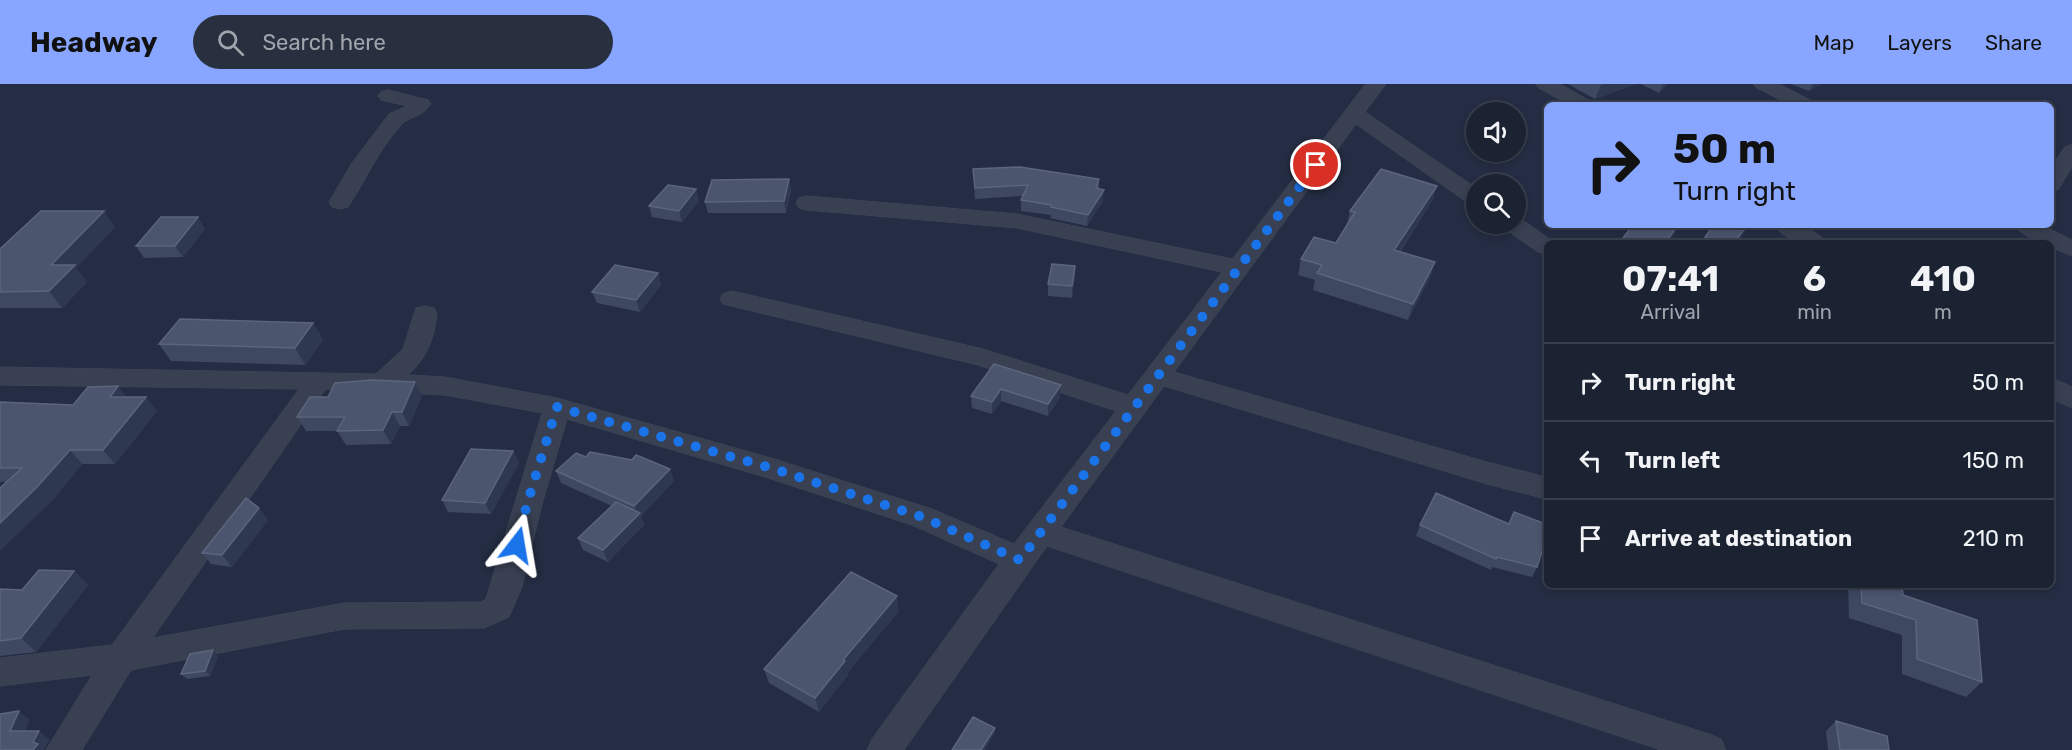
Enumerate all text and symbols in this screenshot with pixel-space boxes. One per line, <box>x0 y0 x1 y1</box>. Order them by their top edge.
search box <box>193 15 613 69</box>
text: Headway <box>30 26 157 59</box>
icon: search <box>214 26 247 59</box>
text: Search here <box>262 29 386 56</box>
text: Map <box>1813 30 1854 55</box>
text: Layers <box>1887 30 1952 55</box>
text: Share <box>1985 30 2042 55</box>
map controls <box>1466 102 1526 234</box>
button: sound <box>1466 102 1526 162</box>
text: 50 m <box>1673 124 1776 174</box>
icon: right <box>1574 126 1652 204</box>
pin <box>1290 139 1341 190</box>
icon: arrive <box>1299 148 1332 181</box>
button: search <box>1466 174 1526 234</box>
text: Turn right <box>1673 175 1796 207</box>
text: 07:41 <box>1622 257 1719 300</box>
text: 6 <box>1803 257 1826 300</box>
text: 410 <box>1910 257 1976 300</box>
text: Arrival <box>1641 300 1701 324</box>
text: min <box>1797 300 1832 324</box>
text: m <box>1934 300 1952 324</box>
icon: right <box>1574 366 1607 399</box>
text: Turn right <box>1625 369 1735 396</box>
text: 50 m <box>1972 369 2024 396</box>
icon: left <box>1574 444 1607 477</box>
text: Turn left <box>1625 447 1720 474</box>
text: 150 m <box>1963 447 2024 474</box>
position arrow <box>485 513 549 577</box>
icon: arrive <box>1574 522 1607 555</box>
text: Arrive at destination <box>1625 525 1852 552</box>
text: 210 m <box>1963 525 2024 552</box>

